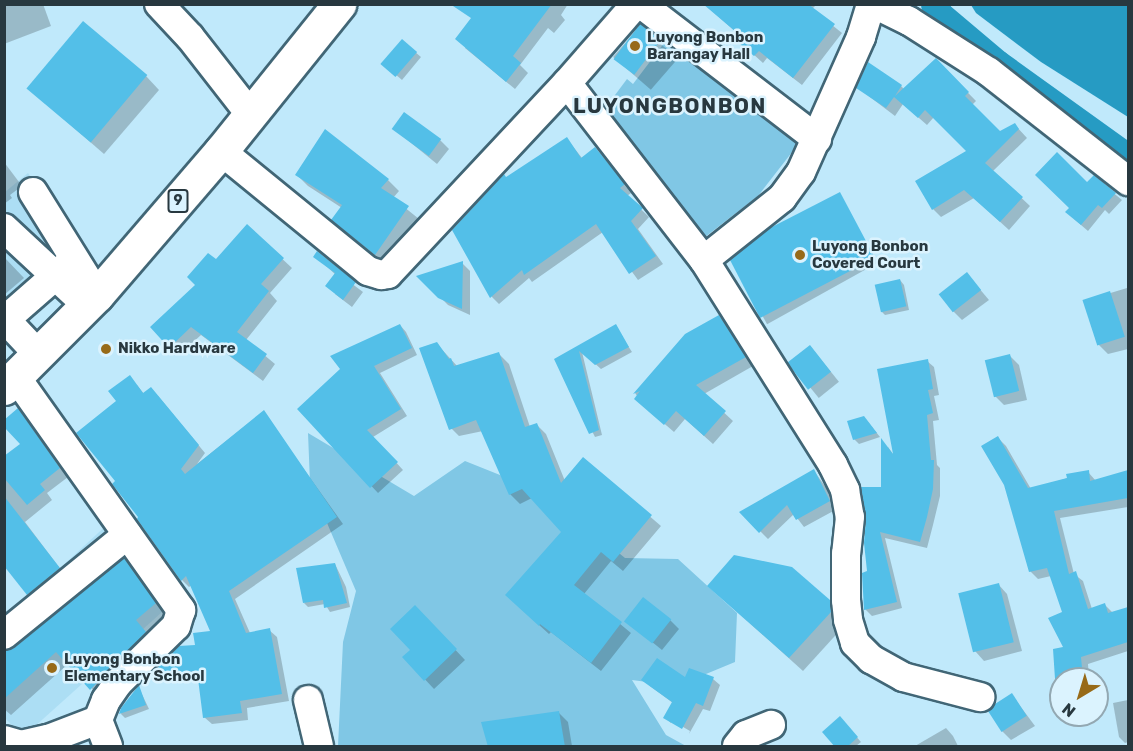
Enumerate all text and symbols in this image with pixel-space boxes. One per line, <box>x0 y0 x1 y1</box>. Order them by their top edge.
place label: Luyong Bonbon Barangay Hall <box>647 28 763 63</box>
marker: Luyong Bonbon Barangay Hall <box>628 39 642 53</box>
district label: LUYONGBONBON <box>573 93 767 119</box>
road number: 9 <box>168 190 188 212</box>
place label: Luyong Bonbon Covered Court <box>812 237 928 272</box>
marker: Luyong Bonbon Covered Court <box>793 248 807 262</box>
place label: Nikko Hardware <box>118 340 236 358</box>
marker: Nikko Hardware <box>99 342 113 356</box>
place label: Luyong Bonbon Elementary School <box>64 650 205 685</box>
marker: Luyong Bonbon Elementary School <box>45 661 59 675</box>
north arrow <box>1049 667 1109 727</box>
text: N <box>1058 699 1079 721</box>

